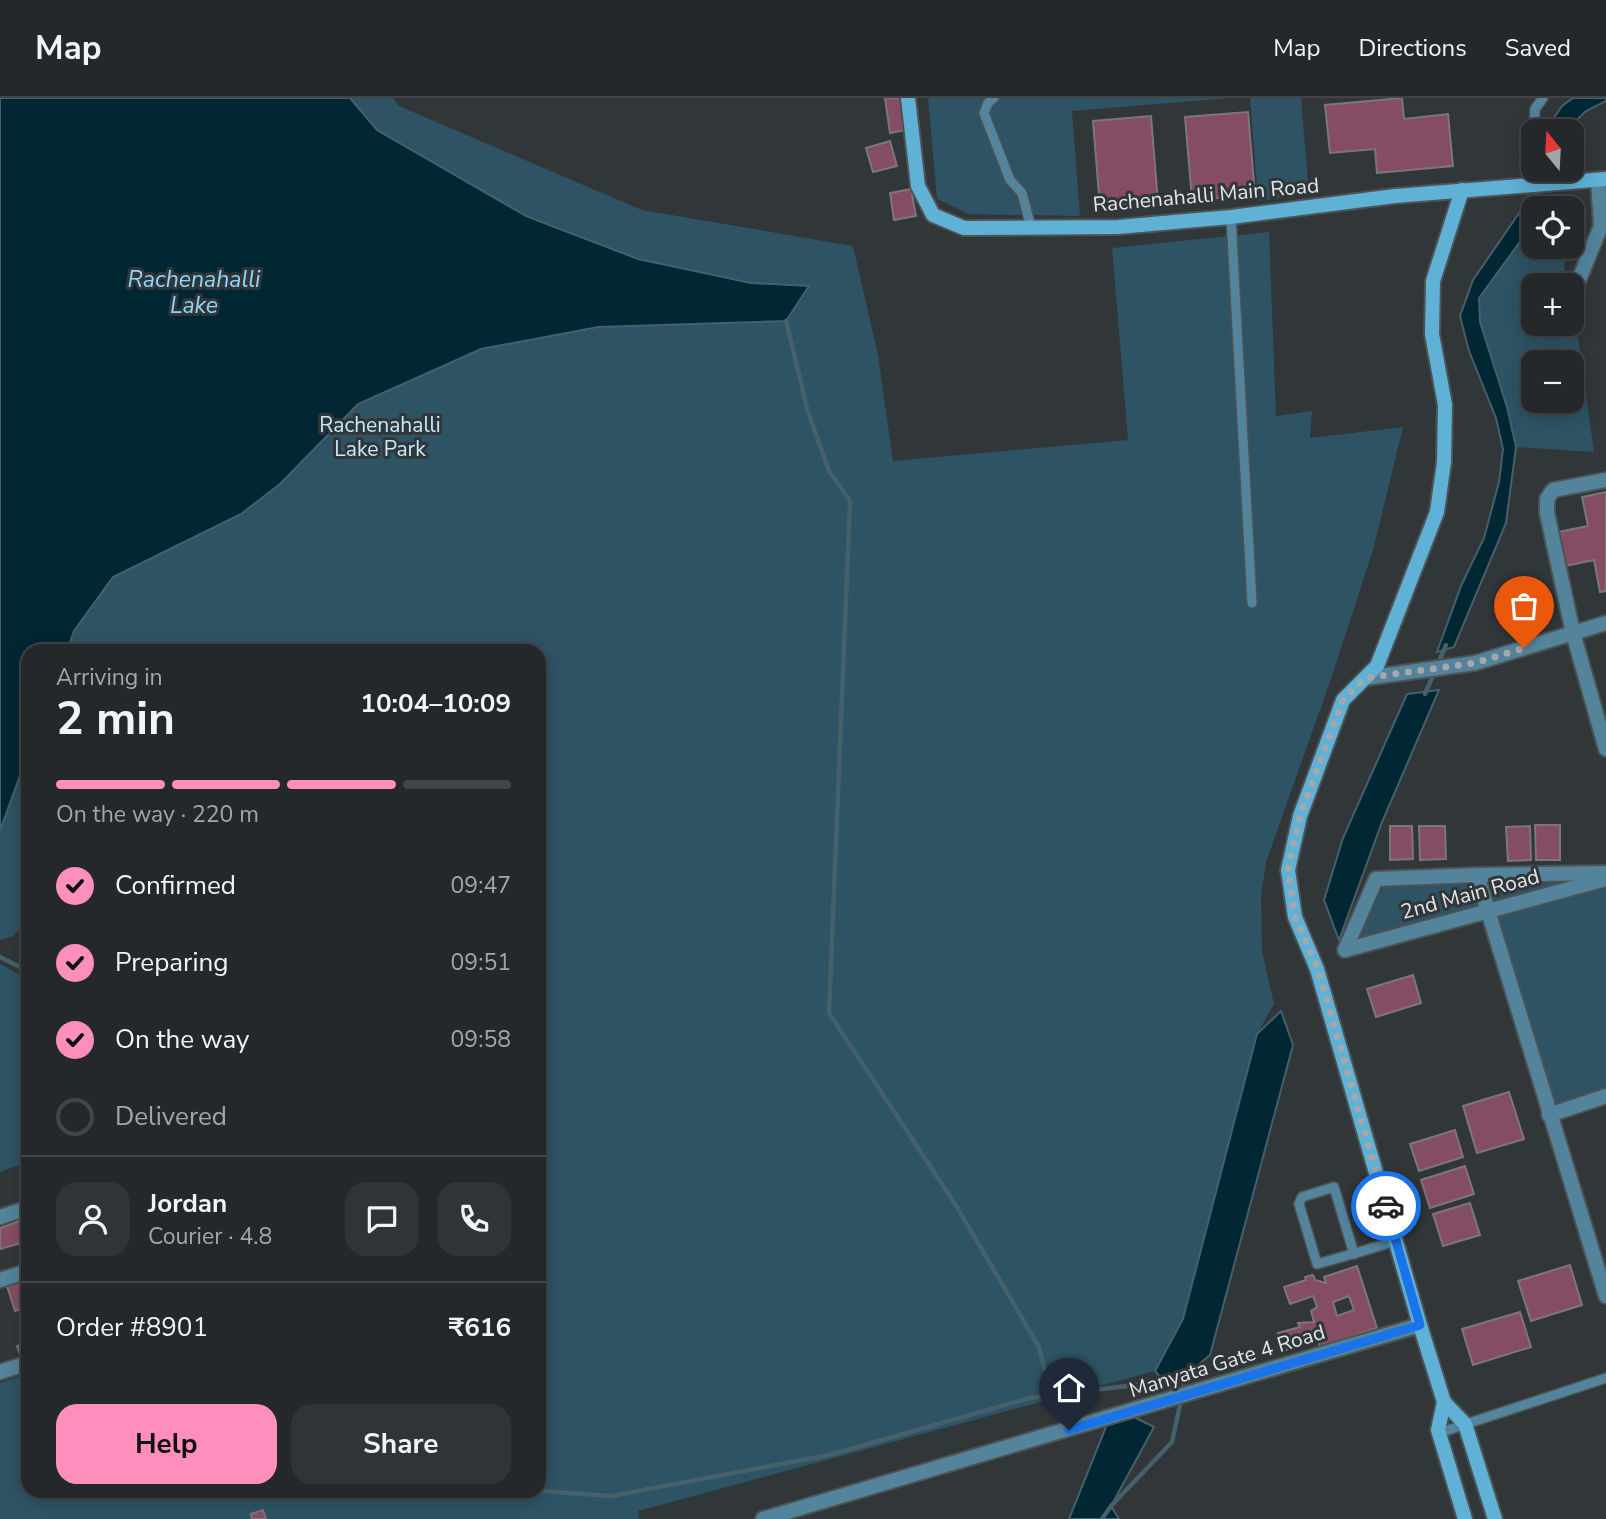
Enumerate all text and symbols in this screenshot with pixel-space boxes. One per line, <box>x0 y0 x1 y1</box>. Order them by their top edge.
text: Map <box>35 26 102 71</box>
text: Map <box>1273 32 1320 64</box>
text: Directions <box>1358 32 1467 64</box>
text: Saved <box>1505 32 1571 64</box>
north arrow <box>1521 119 1584 182</box>
map controls <box>1521 119 1584 413</box>
street label: Rachenahalli Main Road <box>1092 171 1320 219</box>
button: locate <box>1521 196 1584 259</box>
water label: Rachenahalli Lake <box>128 264 261 321</box>
button: + <box>1521 273 1584 336</box>
button: − <box>1521 350 1584 413</box>
park label: Rachenahalli Lake Park <box>319 411 441 463</box>
pin <box>1494 576 1554 648</box>
icon: bag <box>1505 587 1543 625</box>
text: Arriving in <box>56 662 163 693</box>
text: 10:04–10:09 <box>360 686 511 721</box>
text: 2 min <box>56 687 175 750</box>
text: On the way · 220 m <box>56 799 259 830</box>
street label: 2nd Main Road <box>1398 862 1542 926</box>
icon: check <box>56 867 94 905</box>
text: Confirmed <box>115 868 236 903</box>
text: 09:47 <box>451 870 511 901</box>
icon: check <box>56 944 94 982</box>
text: Preparing <box>115 945 228 980</box>
text: 09:51 <box>451 947 511 978</box>
icon: check <box>56 1021 94 1059</box>
text: On the way <box>115 1022 249 1057</box>
text: 09:58 <box>451 1024 511 1055</box>
text: Delivered <box>115 1099 227 1134</box>
courier <box>1351 1171 1421 1241</box>
button: person <box>56 1182 130 1256</box>
button: chat <box>345 1182 419 1256</box>
button: phone <box>437 1182 511 1256</box>
text: Jordan <box>148 1186 227 1221</box>
icon: car <box>1367 1187 1405 1225</box>
text: Courier · 4.8 <box>148 1221 272 1252</box>
text: Order #8901 <box>56 1310 208 1345</box>
text: ₹616 <box>449 1310 511 1345</box>
street label: Manyata Gate 4 Road <box>1126 1318 1328 1404</box>
pin <box>1039 1358 1099 1430</box>
icon: home <box>1050 1369 1088 1407</box>
button: Help <box>56 1404 277 1484</box>
button: Share <box>291 1404 511 1484</box>

